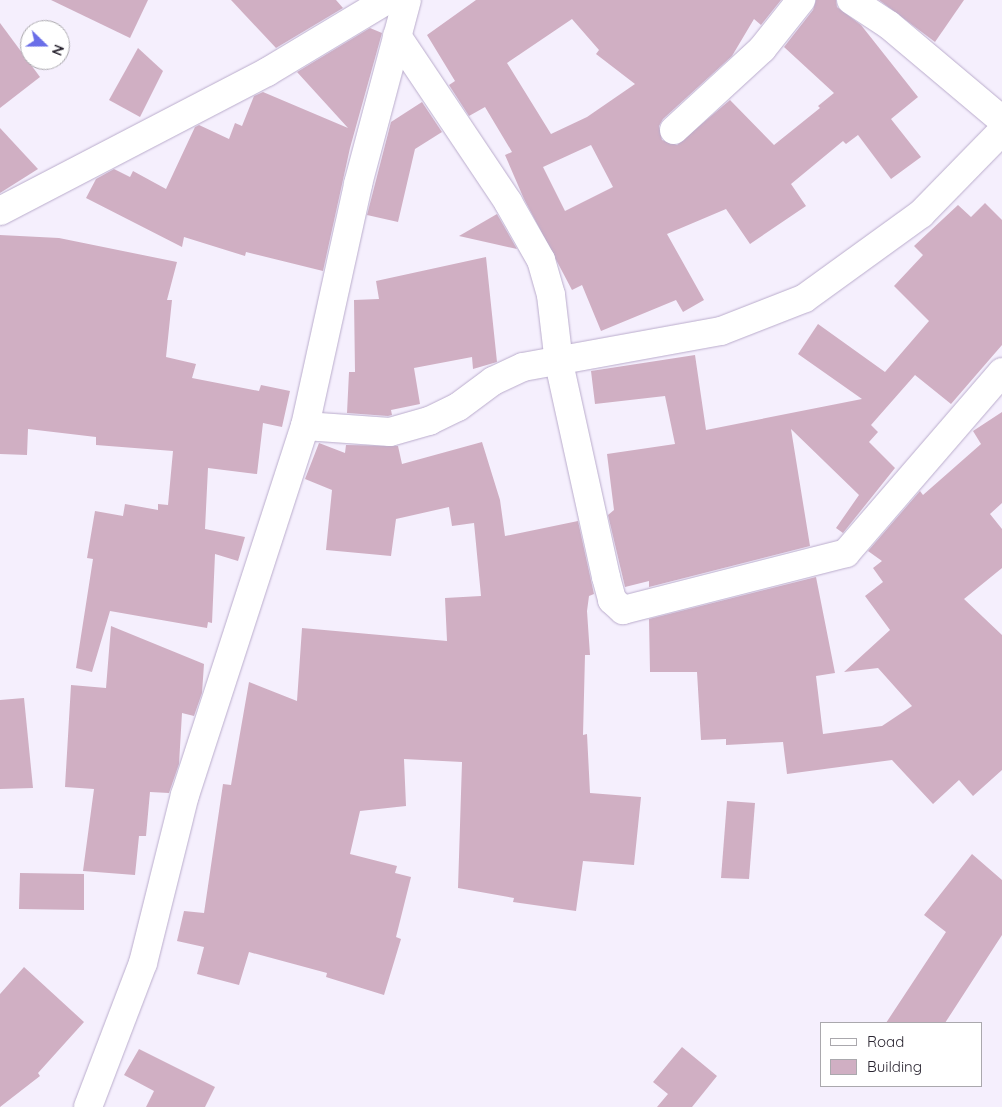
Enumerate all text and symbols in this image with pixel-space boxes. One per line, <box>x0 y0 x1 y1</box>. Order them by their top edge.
north arrow <box>20 20 70 70</box>
text: N <box>48 42 68 58</box>
legend <box>820 1022 982 1087</box>
text: Road <box>867 1032 904 1051</box>
text: Building <box>867 1057 922 1076</box>

